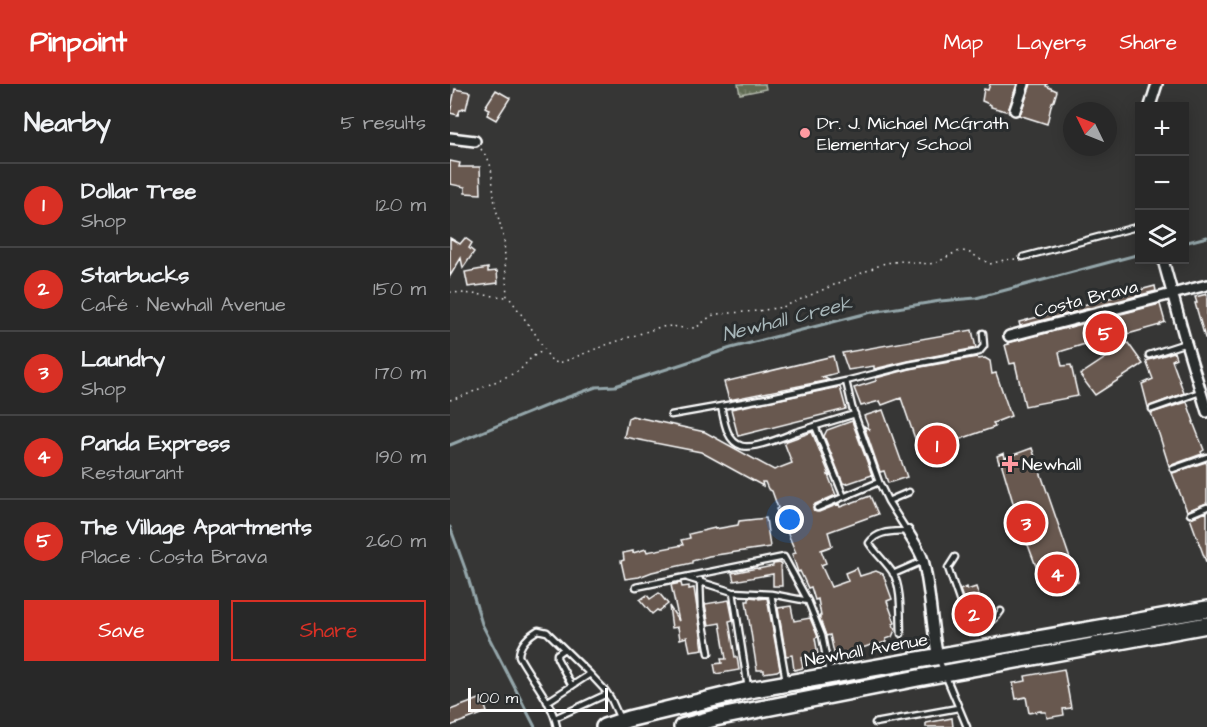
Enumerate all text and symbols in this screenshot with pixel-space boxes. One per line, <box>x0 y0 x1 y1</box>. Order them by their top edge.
text: Pinpoint <box>30 23 127 62</box>
text: Map <box>943 28 983 57</box>
text: Layers <box>1016 28 1086 57</box>
text: Share <box>1119 28 1177 57</box>
north arrow <box>1063 102 1117 156</box>
map controls <box>1135 102 1189 264</box>
button: + <box>1135 102 1189 156</box>
text: Nearby <box>24 105 111 141</box>
text: 5 results <box>341 109 426 137</box>
place label: Dr. J. Michael McGrath Elementary School <box>817 111 1009 158</box>
marker: Dr. J. Michael McGrath Elementary School <box>798 126 812 140</box>
button: − <box>1135 156 1189 210</box>
text: Dollar Tree <box>81 176 196 207</box>
text: 1 <box>42 191 45 219</box>
text: 120 m <box>376 191 426 219</box>
text: Shop <box>81 207 126 235</box>
button: layers <box>1135 210 1189 264</box>
text: Starbucks <box>81 260 189 291</box>
street label: Costa Brava <box>1032 274 1140 324</box>
text: 2 <box>38 275 49 303</box>
text: 150 m <box>373 275 426 303</box>
water label: Newhall Creek <box>719 289 856 349</box>
text: Café · Newhall Avenue <box>81 291 286 319</box>
pin: 5 <box>1086 310 1124 356</box>
text: Laundry <box>81 344 165 375</box>
text: 3 <box>38 359 49 387</box>
text: 170 m <box>375 359 426 387</box>
text: Shop <box>81 375 126 403</box>
pin: 1 <box>918 422 956 468</box>
text: Panda Express <box>81 428 230 459</box>
text: 4 <box>37 443 50 471</box>
text: 190 m <box>376 443 426 471</box>
place label: Newhall <box>1022 452 1081 477</box>
marker: Newhall <box>1003 457 1017 471</box>
text: Restaurant <box>81 459 184 487</box>
pin: 3 <box>1006 500 1046 546</box>
your location <box>775 505 804 534</box>
text: The Village Apartments <box>81 512 312 543</box>
text: 5 <box>36 527 51 555</box>
text: 260 m <box>366 527 426 555</box>
text: Place · Costa Brava <box>81 543 267 571</box>
pin: 4 <box>1038 552 1076 596</box>
pin: 2 <box>954 592 994 636</box>
button: Save <box>24 600 219 661</box>
button: Share <box>231 600 426 661</box>
street label: Newhall Avenue <box>802 627 930 673</box>
scale bar <box>468 685 608 712</box>
text: 100 m <box>477 687 518 709</box>

